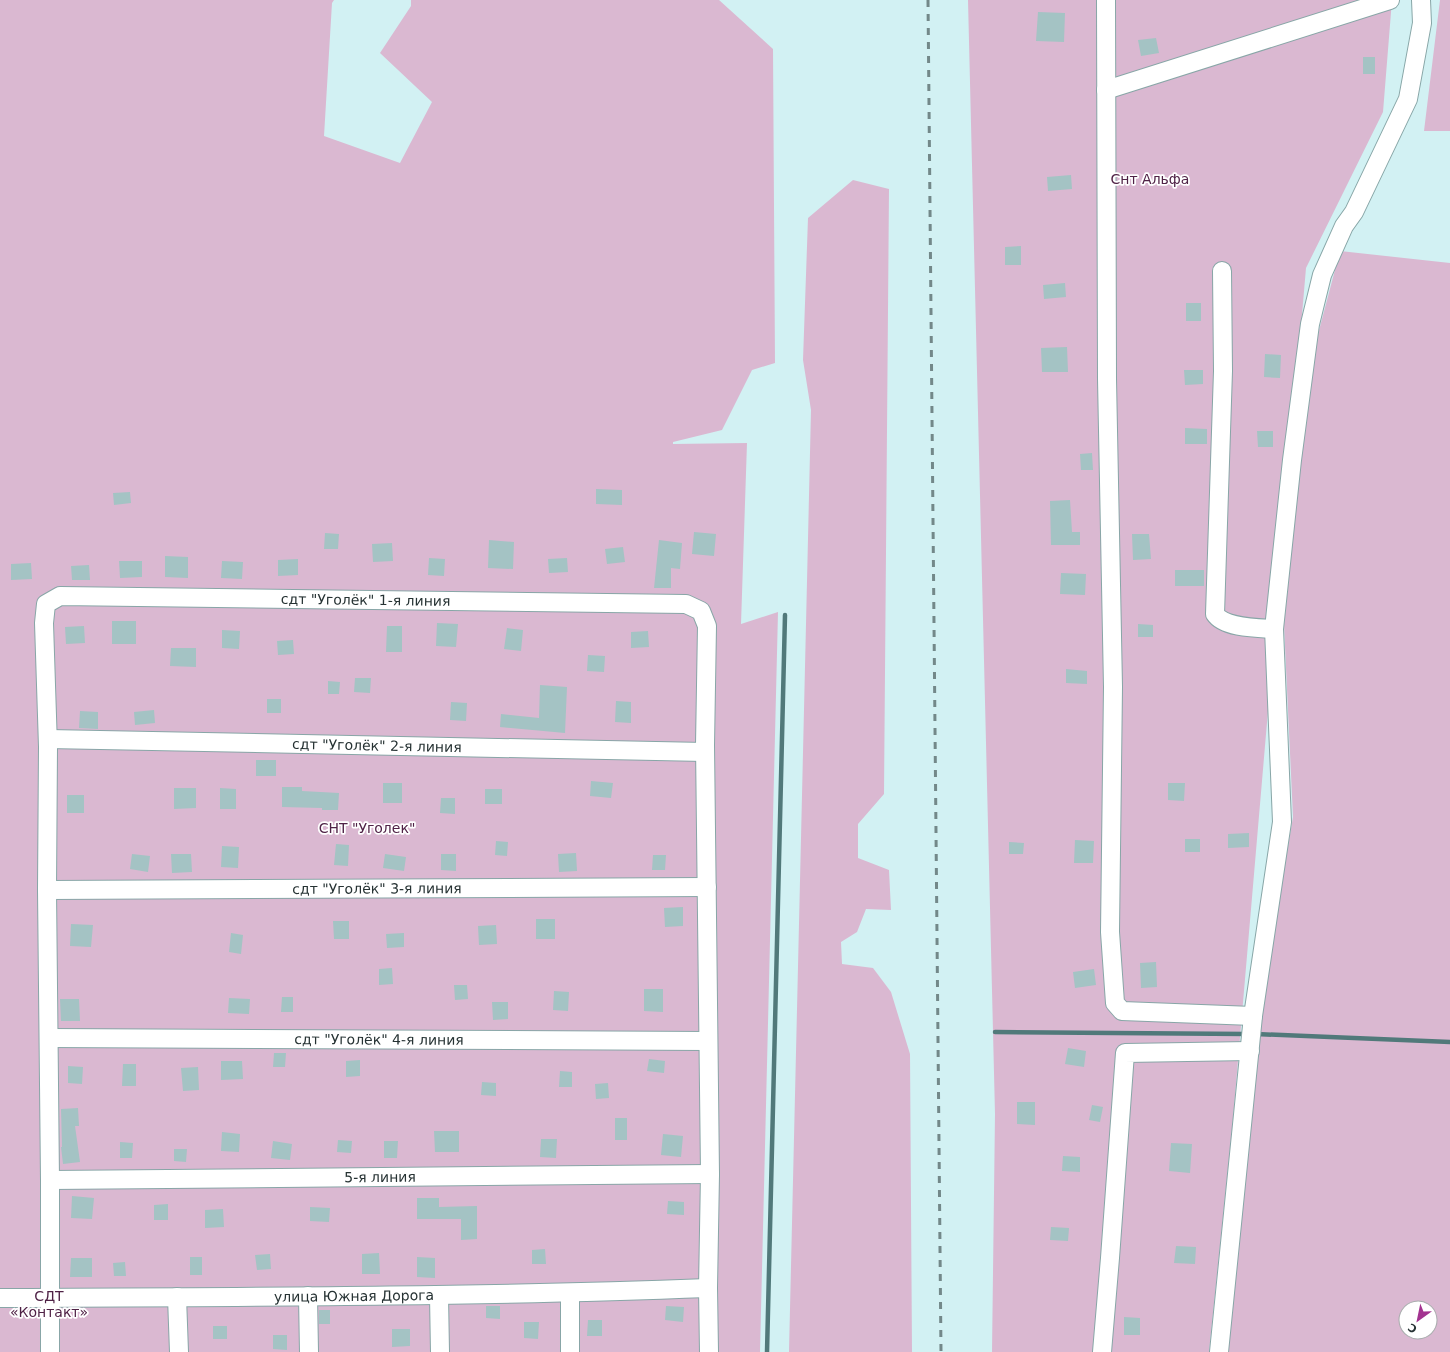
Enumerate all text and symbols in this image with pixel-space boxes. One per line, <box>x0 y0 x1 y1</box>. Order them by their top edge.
park label: Снт Альфа <box>1111 171 1189 187</box>
street label: сдт "Уголёк" 1-я линия <box>281 591 450 609</box>
street label: сдт "Уголёк" 2-я линия <box>292 736 462 755</box>
park label: СНТ "Уголек" <box>319 820 415 836</box>
street label: сдт "Уголёк" 3-я линия <box>292 880 462 897</box>
street label: сдт "Уголёк" 4-я линия <box>294 1031 464 1048</box>
street label: 5-я линия <box>344 1169 416 1185</box>
street label: улица Южная Дорога <box>274 1287 434 1305</box>
park label: СДТ «Контакт» <box>10 1288 88 1320</box>
north arrow <box>1398 1300 1438 1340</box>
text: С <box>1406 1320 1420 1336</box>

